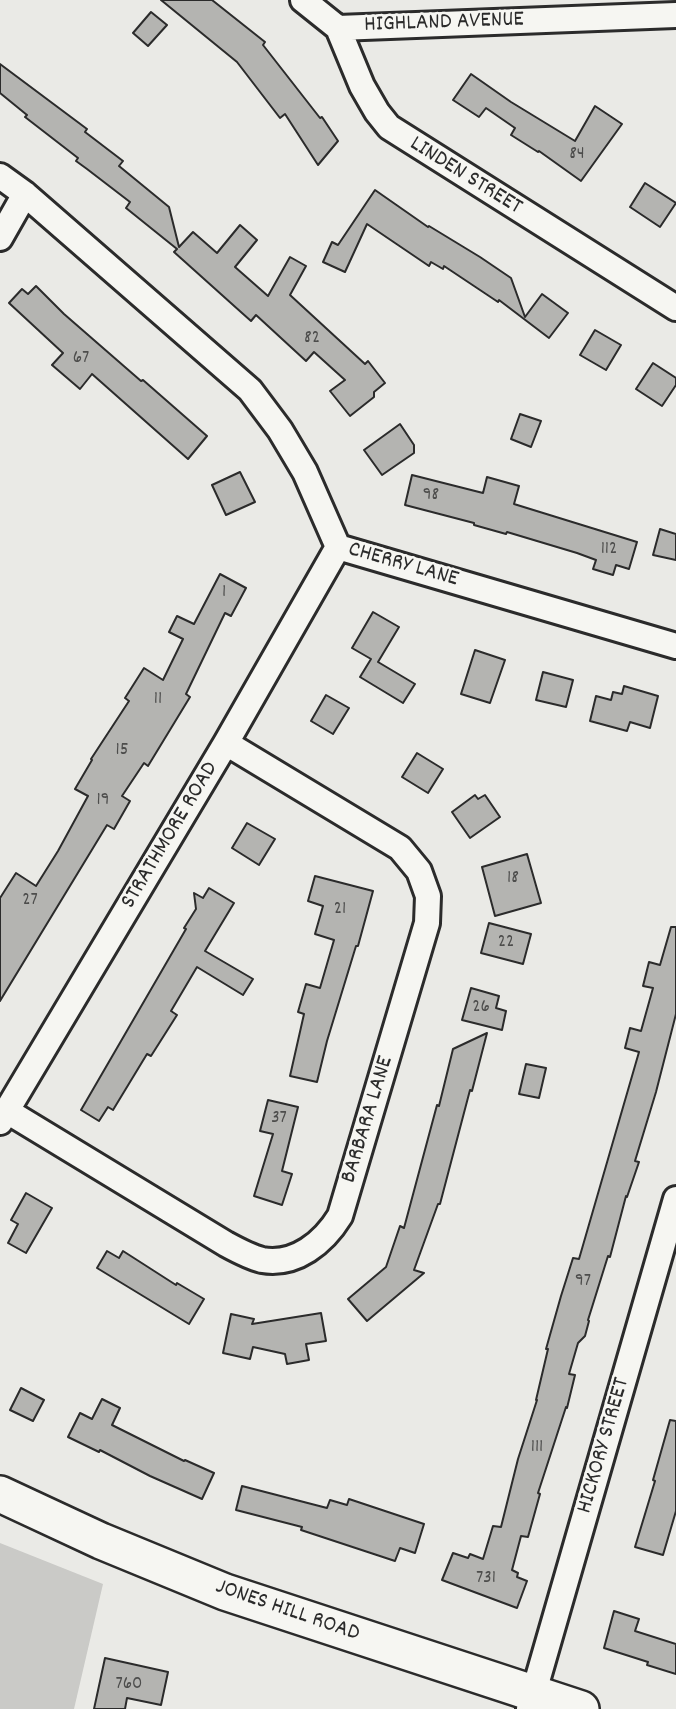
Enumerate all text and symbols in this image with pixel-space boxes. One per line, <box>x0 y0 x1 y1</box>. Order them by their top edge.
street label: HIGHLAND AVENUE <box>364 7 524 41</box>
street label: LINDEN STREET <box>404 132 526 222</box>
house number: 84 <box>569 144 585 166</box>
house number: 82 <box>304 328 320 350</box>
house number: 67 <box>73 348 89 370</box>
house number: 98 <box>423 485 439 507</box>
street label: CHERRY LANE <box>345 537 461 595</box>
house number: 112 <box>601 539 617 561</box>
house number: 1 <box>222 582 226 604</box>
house number: 11 <box>154 689 162 711</box>
house number: 15 <box>116 740 128 762</box>
street label: STRATHMORE ROAD <box>116 758 226 914</box>
house number: 19 <box>97 790 109 812</box>
house number: 18 <box>507 868 519 890</box>
house number: 27 <box>22 890 38 912</box>
house number: 21 <box>334 899 346 921</box>
house number: 22 <box>498 932 514 954</box>
house number: 26 <box>472 997 490 1019</box>
street label: BARBARA LANE <box>337 1053 401 1187</box>
house number: 37 <box>271 1108 287 1130</box>
house number: 97 <box>575 1271 591 1293</box>
street label: HICKORY STREET <box>572 1375 638 1517</box>
house number: 111 <box>531 1437 543 1459</box>
house number: 731 <box>476 1568 496 1590</box>
street label: JONES HILL ROAD <box>211 1574 363 1650</box>
house number: 760 <box>116 1674 142 1696</box>

